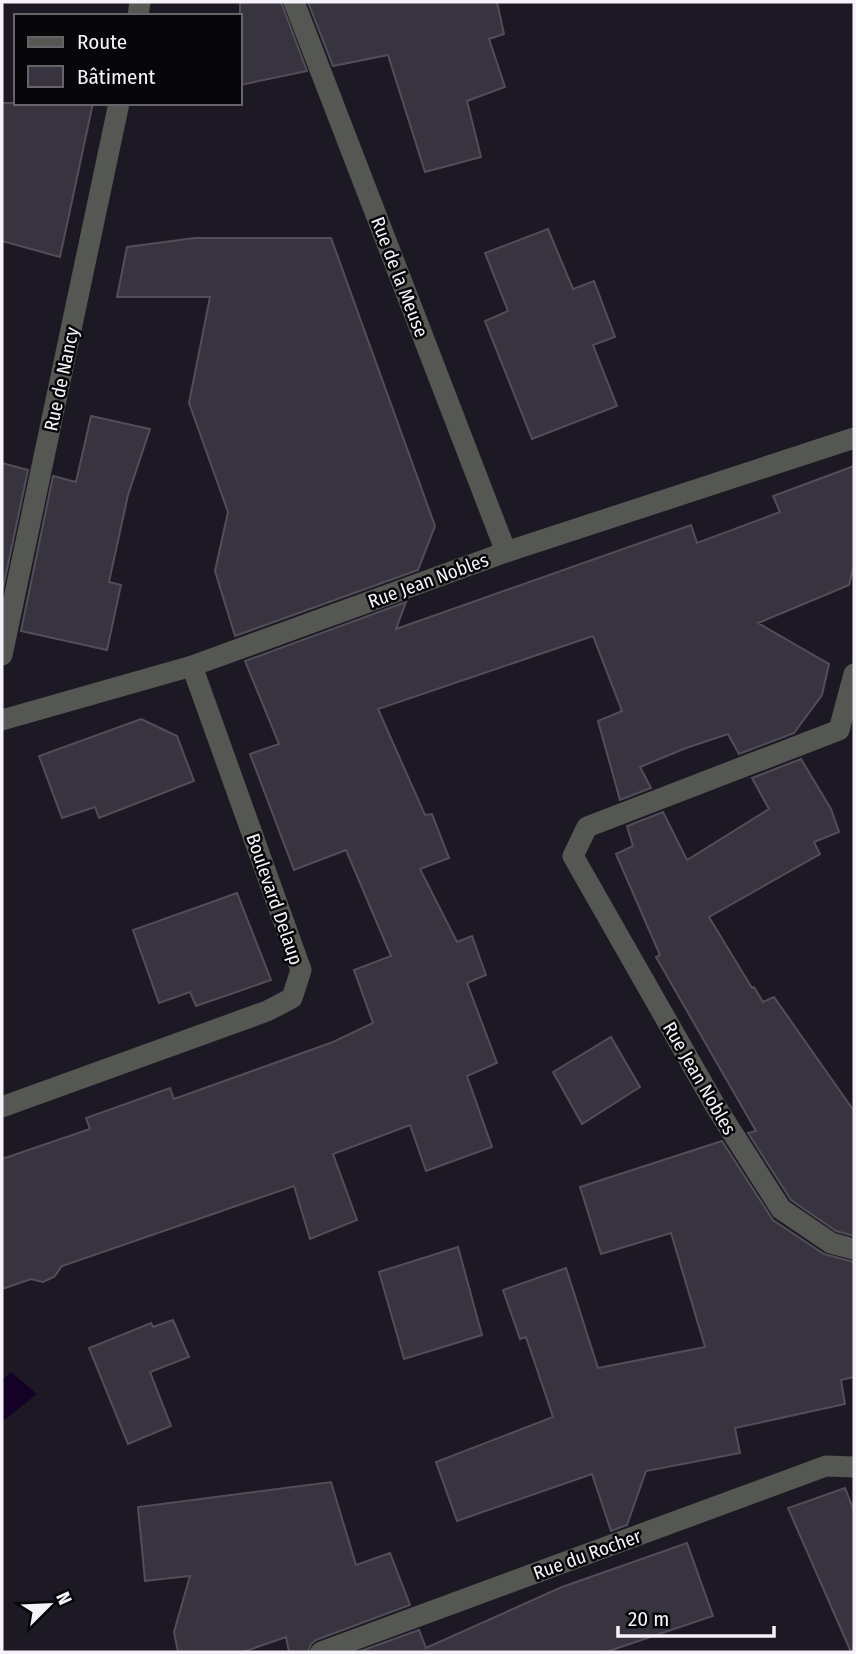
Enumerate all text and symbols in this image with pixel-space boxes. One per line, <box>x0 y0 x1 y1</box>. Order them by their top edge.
legend <box>14 14 242 105</box>
text: Route <box>77 29 127 55</box>
text: Bâtiment <box>77 64 156 90</box>
street label: Rue de la Meuse <box>366 214 433 341</box>
street label: Rue de Nancy <box>39 325 84 433</box>
street label: Rue Jean Nobles <box>365 548 491 613</box>
street label: Boulevard Delaup <box>241 830 308 968</box>
street label: Rue Jean Nobles <box>658 1018 741 1139</box>
street label: Rue du Rocher <box>530 1524 645 1585</box>
north arrow <box>14 1570 84 1640</box>
text: N <box>51 1588 77 1608</box>
scale bar <box>618 1594 774 1638</box>
text: 20 m <box>628 1606 669 1632</box>

